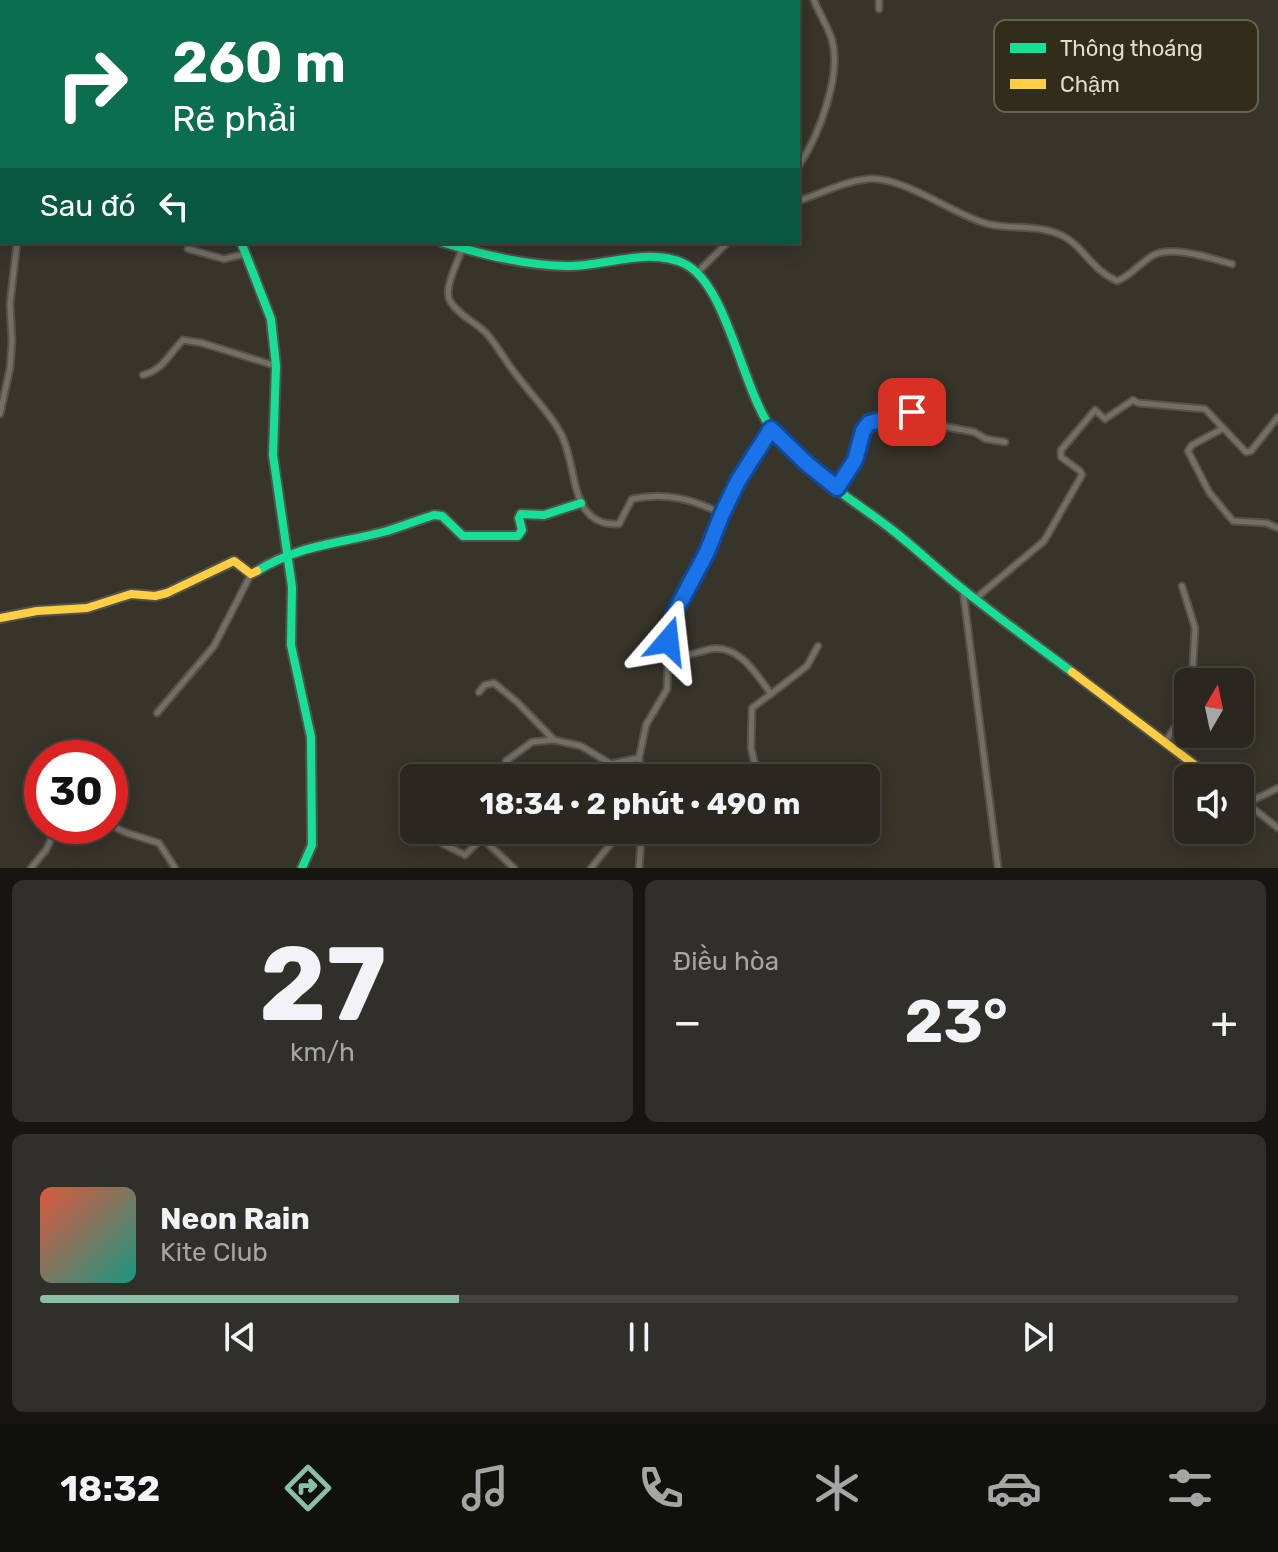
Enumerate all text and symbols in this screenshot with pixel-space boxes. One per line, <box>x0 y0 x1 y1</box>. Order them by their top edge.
legend <box>994 20 1258 112</box>
text: 260 m <box>172 30 346 96</box>
icon: right <box>40 32 144 136</box>
text: Thông thoáng <box>1060 35 1203 62</box>
text: Chậm <box>1060 71 1120 98</box>
text: Rẽ phải <box>172 97 296 140</box>
icon: left <box>152 184 196 228</box>
text: Sau đó <box>40 188 136 224</box>
pin <box>878 378 946 446</box>
icon: arrive <box>890 390 934 434</box>
position arrow <box>626 599 710 683</box>
north arrow <box>1174 668 1254 748</box>
map controls <box>1174 668 1254 844</box>
speed limit sign: 30 <box>24 740 128 844</box>
button: sound <box>1174 764 1254 844</box>
text: 18:34 · 2 phút · 490 m <box>479 786 801 822</box>
text: 27 <box>259 923 386 1046</box>
text: Điều hòa <box>673 946 779 977</box>
text: 23° <box>904 986 1008 1057</box>
text: − <box>673 996 702 1048</box>
text: + <box>1211 996 1238 1048</box>
text: km/h <box>290 1037 355 1068</box>
text: Neon Rain <box>160 1201 310 1237</box>
text: Kite Club <box>160 1237 268 1268</box>
icon: previous <box>218 1315 262 1359</box>
icon: pause <box>617 1315 661 1359</box>
icon: next <box>1016 1315 1060 1359</box>
icon: directions <box>280 1460 336 1516</box>
icon: music <box>457 1460 513 1516</box>
icon: phone <box>633 1460 689 1516</box>
icon: climate <box>809 1460 865 1516</box>
icon: car <box>986 1460 1042 1516</box>
icon: filters <box>1162 1460 1218 1516</box>
text: 18:32 <box>60 1467 160 1510</box>

